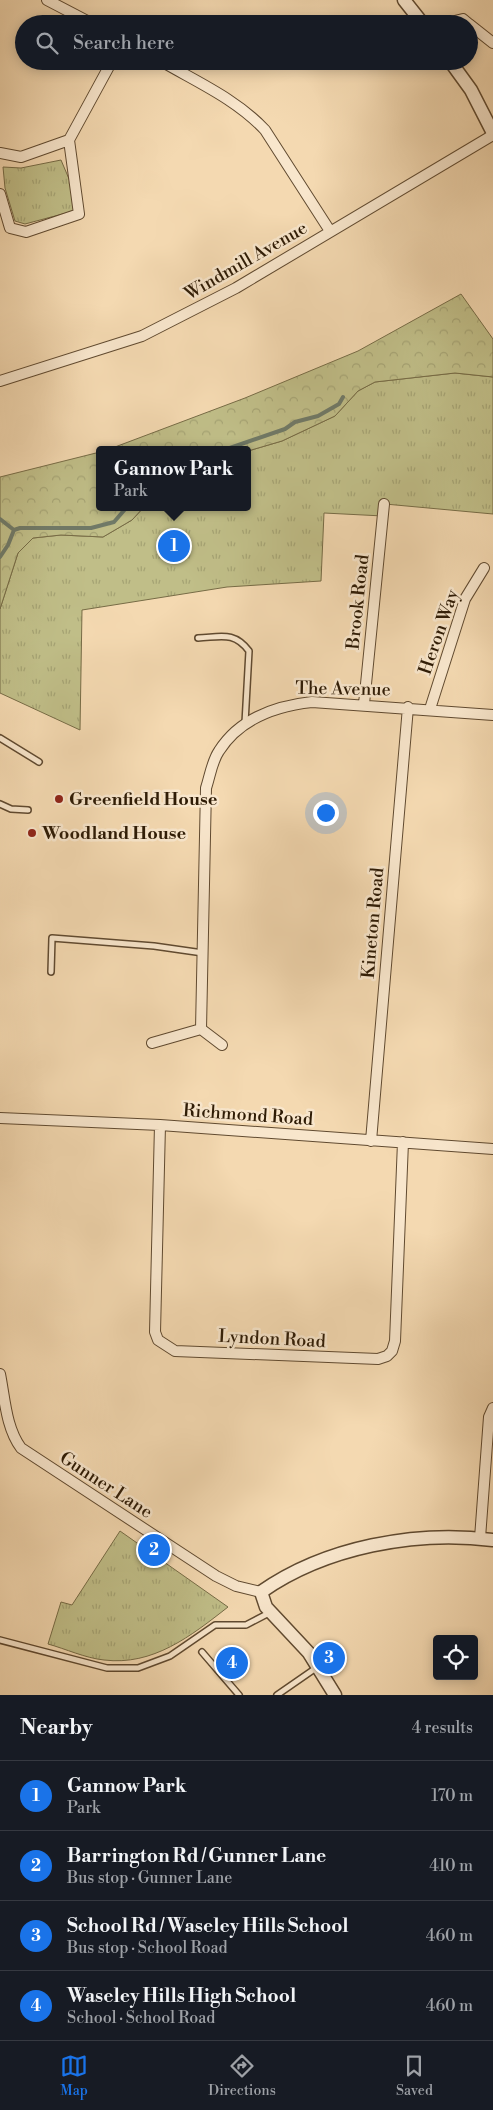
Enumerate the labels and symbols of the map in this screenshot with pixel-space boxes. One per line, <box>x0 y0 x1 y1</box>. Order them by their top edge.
street label: Windmill Avenue <box>180 217 311 306</box>
pin: 1 <box>158 527 190 565</box>
street label: Brook Road <box>341 553 374 652</box>
street label: Heron Way <box>414 586 464 678</box>
street label: The Avenue <box>295 677 391 701</box>
place label: Greenfield House <box>69 788 218 811</box>
marker: Greenfield House <box>53 793 65 805</box>
your location <box>313 800 339 826</box>
place label: Woodland House <box>41 822 187 845</box>
marker: Woodland House <box>26 827 38 839</box>
street label: Kineton Road <box>357 866 389 979</box>
street label: Richmond Road <box>182 1099 315 1131</box>
street label: Lyndon Road <box>218 1325 327 1353</box>
street label: Gunner Lane <box>55 1446 157 1524</box>
pin: 2 <box>138 1531 170 1569</box>
pin: 3 <box>313 1639 345 1677</box>
pin: 4 <box>216 1644 248 1682</box>

